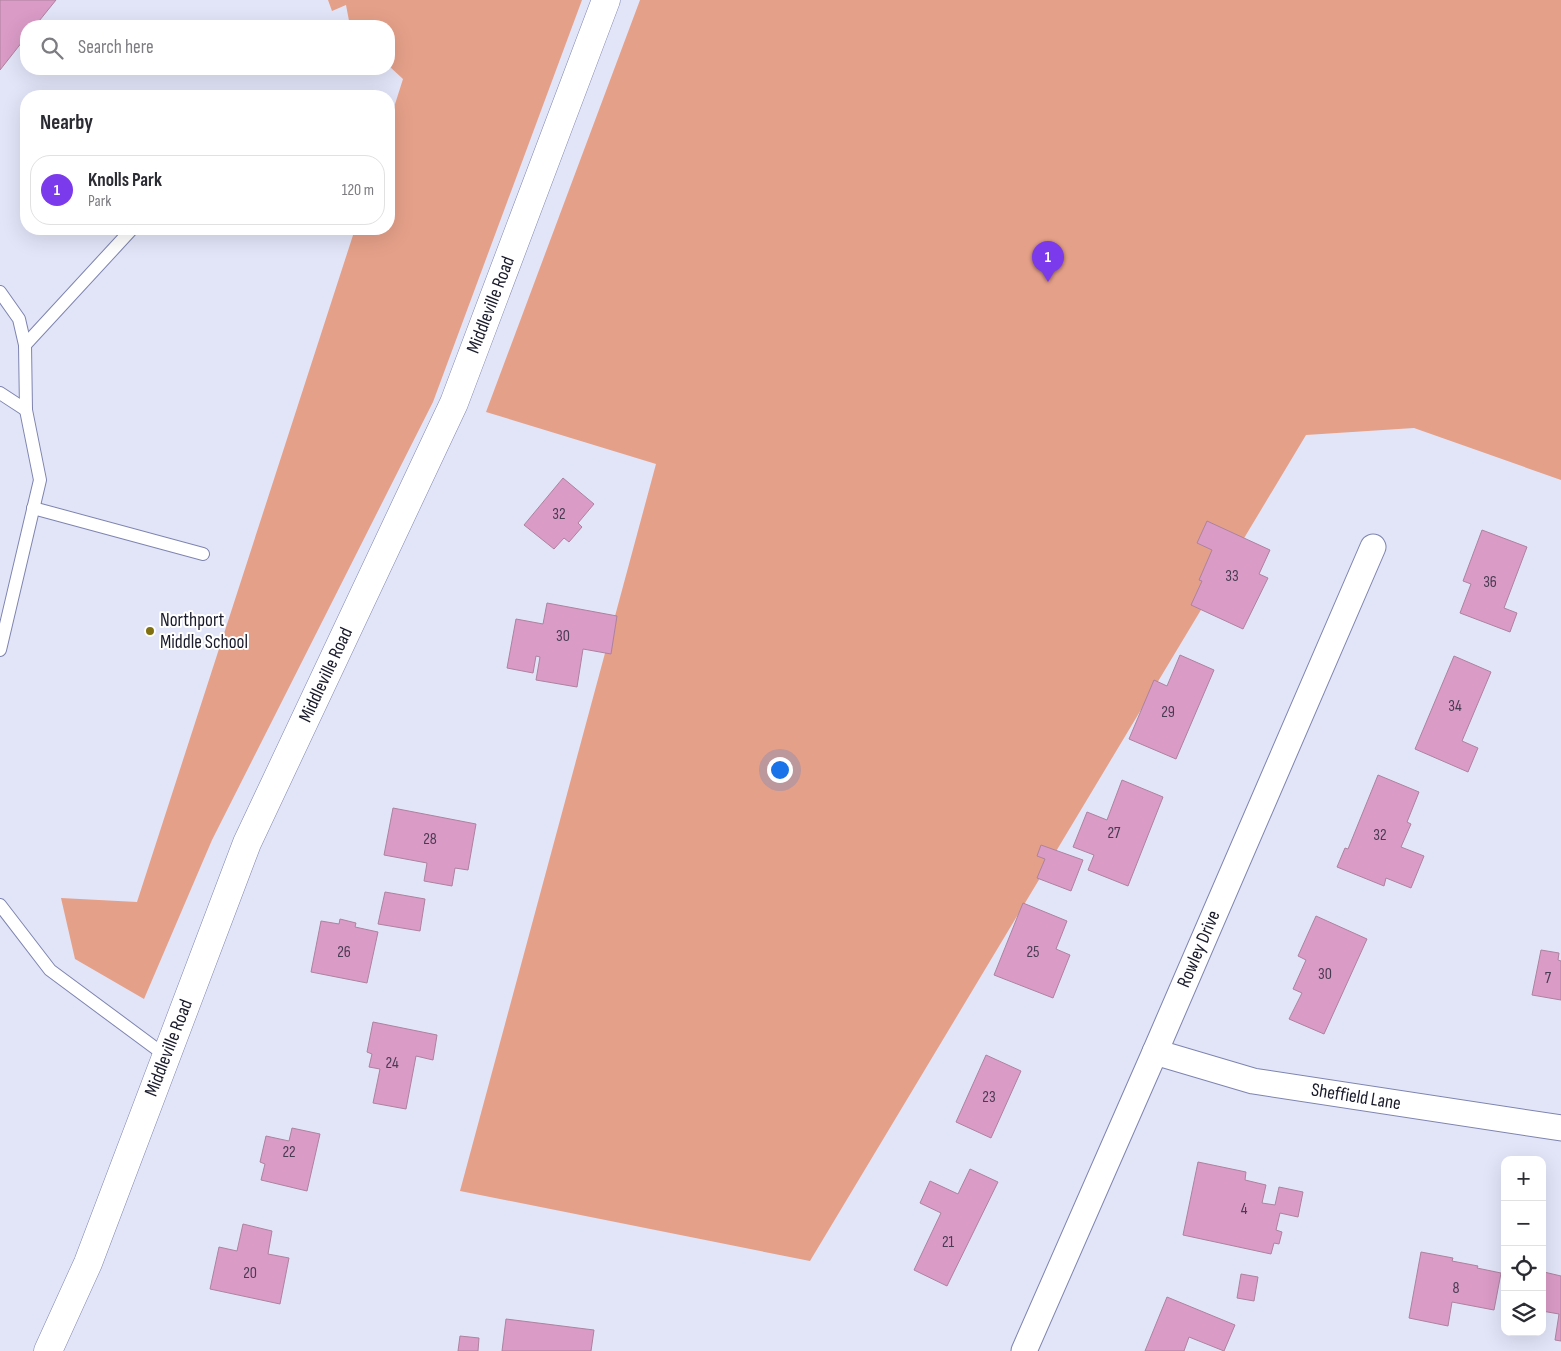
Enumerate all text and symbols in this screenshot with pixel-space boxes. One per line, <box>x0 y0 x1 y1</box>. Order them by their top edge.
search box <box>20 20 395 75</box>
icon: search <box>38 34 66 62</box>
text: Search here <box>78 36 154 59</box>
text: Nearby <box>40 110 93 135</box>
text: Knolls Park <box>88 169 162 192</box>
text: 1 <box>54 181 60 200</box>
text: 120 m <box>342 181 374 200</box>
text: Park <box>88 192 111 211</box>
pin: 1 <box>1032 241 1064 282</box>
street label: Middleville Road <box>462 253 520 357</box>
house number: 32 <box>552 505 566 524</box>
house number: 33 <box>1225 567 1239 586</box>
house number: 36 <box>1483 573 1497 592</box>
place label: Northport Middle School <box>160 609 248 654</box>
street label: Middleville Road <box>294 624 358 726</box>
marker: Northport Middle School <box>144 625 156 637</box>
house number: 30 <box>556 627 570 646</box>
house number: 34 <box>1448 697 1462 716</box>
house number: 29 <box>1161 703 1175 722</box>
your location <box>767 757 793 783</box>
house number: 27 <box>1107 824 1121 843</box>
house number: 32 <box>1373 826 1387 845</box>
house number: 28 <box>423 830 437 849</box>
street label: Rowley Drive <box>1172 907 1226 991</box>
house number: 26 <box>337 943 351 962</box>
house number: 25 <box>1026 943 1040 962</box>
house number: 30 <box>1318 965 1332 984</box>
house number: 7 <box>1545 969 1552 988</box>
street label: Middleville Road <box>140 996 198 1100</box>
house number: 24 <box>385 1054 399 1073</box>
street label: Sheffield Lane <box>1309 1079 1403 1115</box>
house number: 23 <box>982 1088 996 1107</box>
house number: 22 <box>282 1143 296 1162</box>
map controls <box>1501 1156 1546 1336</box>
button: + <box>1501 1156 1546 1201</box>
house number: 4 <box>1241 1200 1248 1219</box>
button: − <box>1501 1201 1546 1246</box>
house number: 21 <box>942 1233 955 1252</box>
button: locate <box>1501 1246 1546 1291</box>
house number: 20 <box>243 1264 257 1283</box>
house number: 8 <box>1452 1279 1460 1298</box>
button: layers <box>1501 1291 1546 1336</box>

